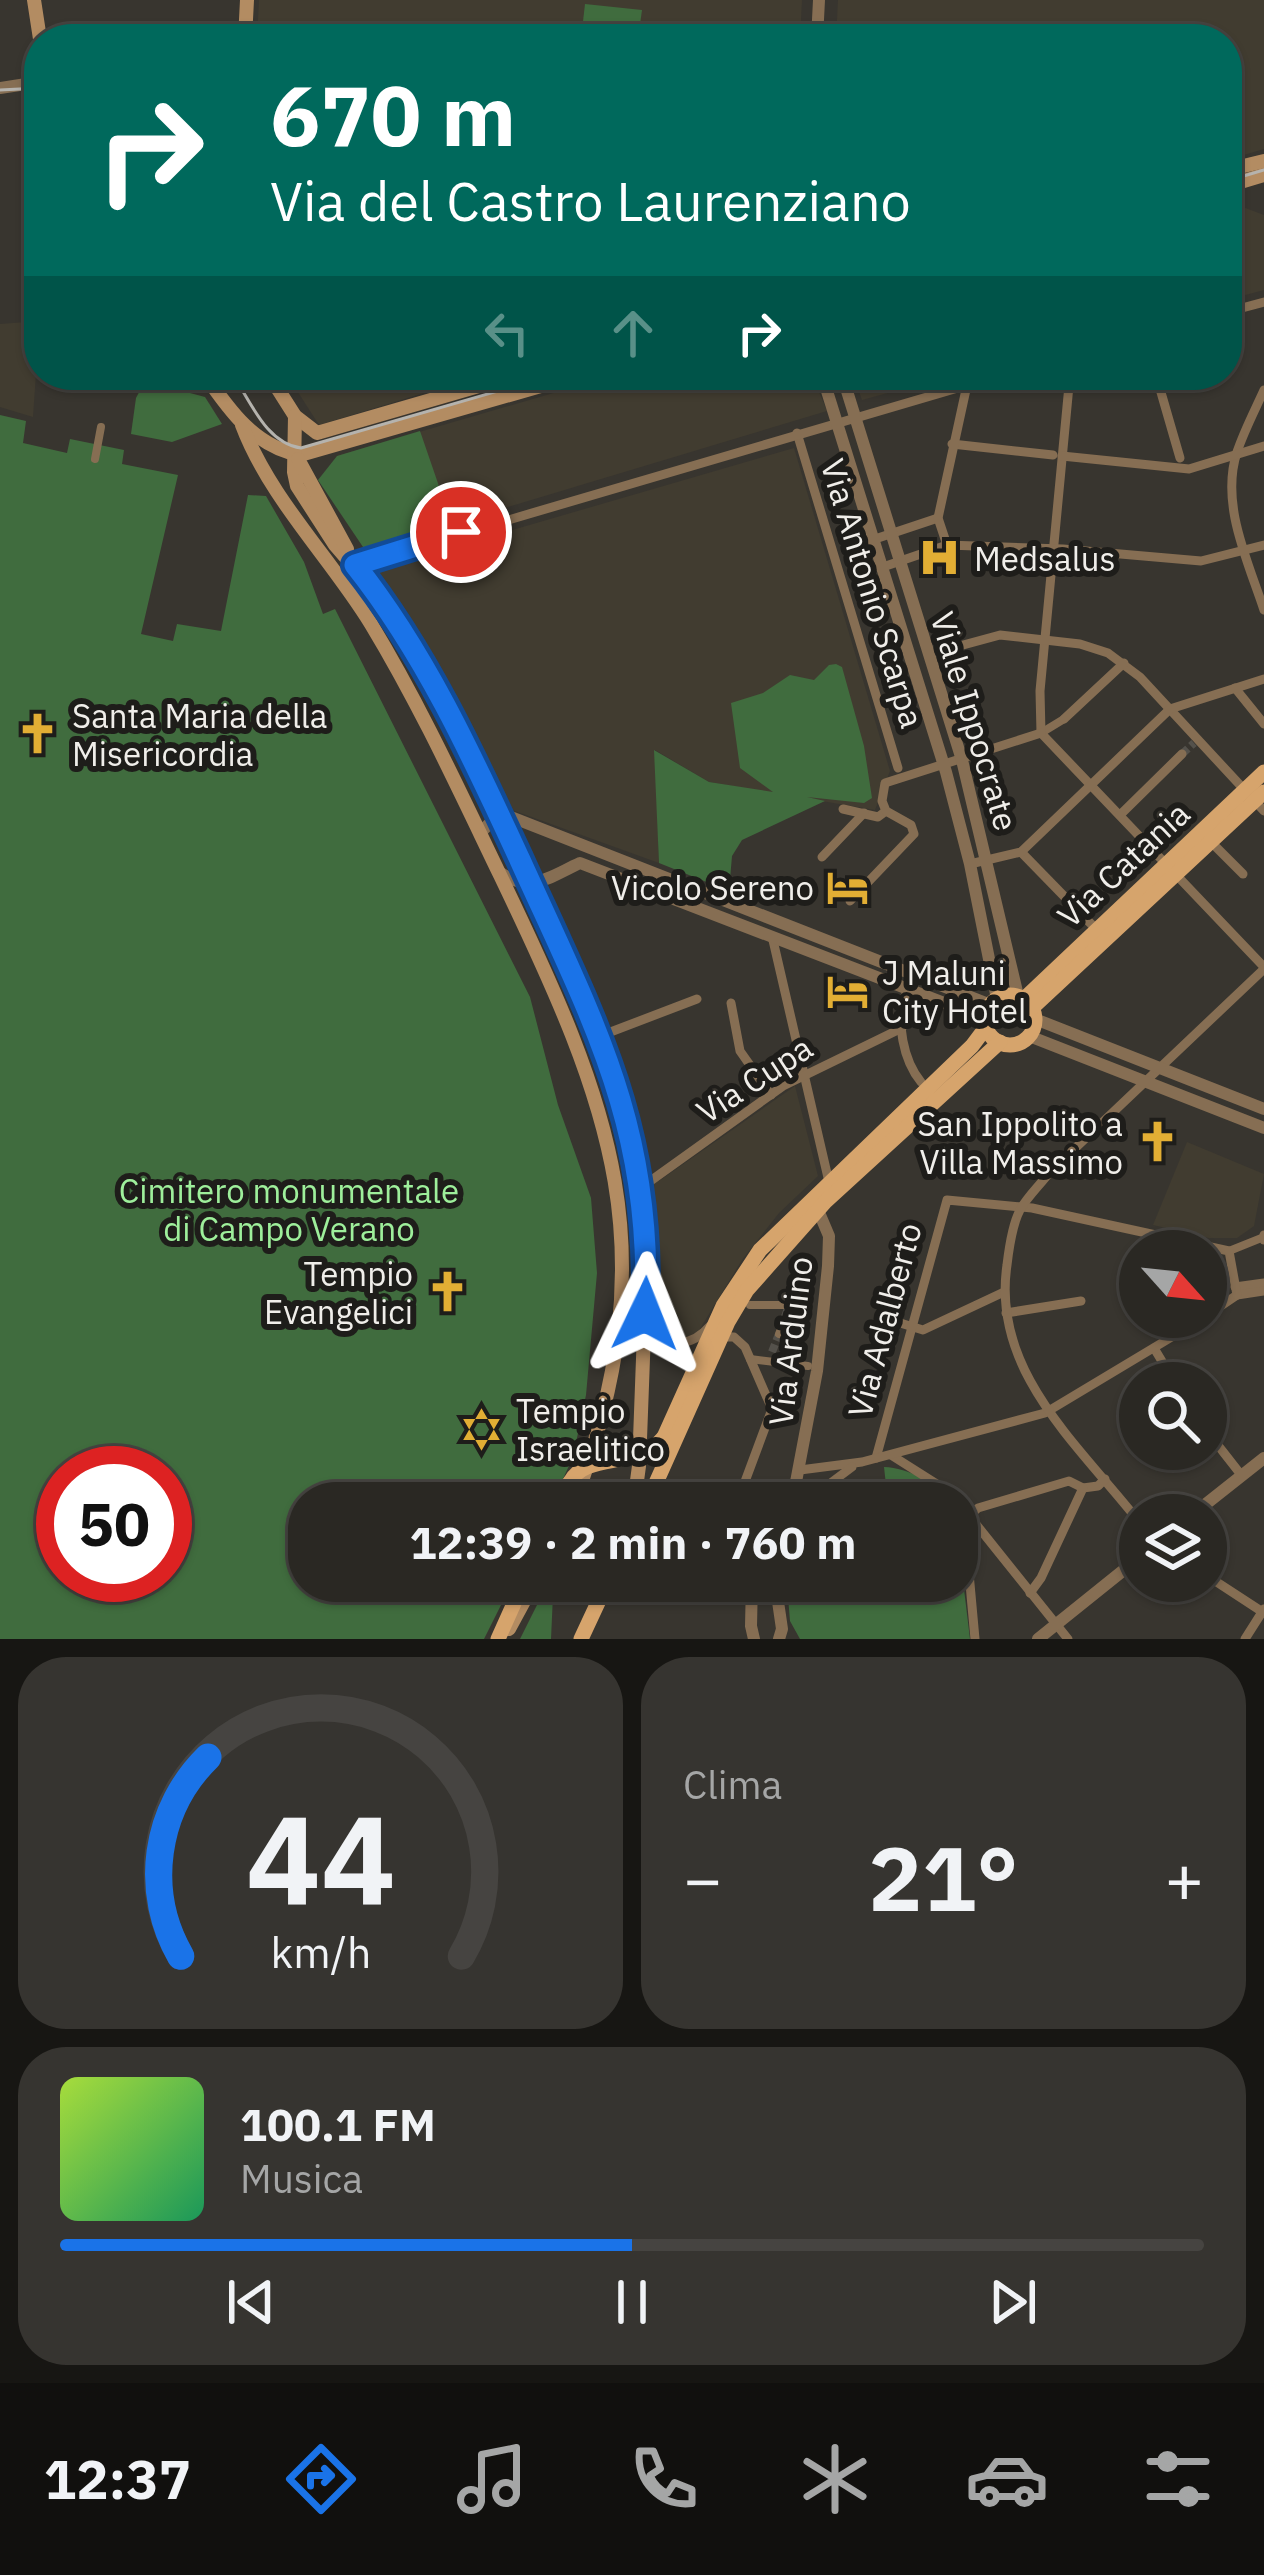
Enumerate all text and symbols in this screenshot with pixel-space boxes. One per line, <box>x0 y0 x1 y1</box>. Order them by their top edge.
text: 670 m <box>270 60 516 169</box>
icon: right <box>72 72 228 228</box>
text: Via del Castro Laurenziano <box>270 166 911 236</box>
icon: left <box>474 300 540 366</box>
icon: ahead <box>600 300 666 366</box>
icon: right <box>726 300 792 366</box>
street label: Via Antonio Scarpa <box>812 453 934 733</box>
pin <box>410 481 512 583</box>
icon: arrive <box>428 499 494 565</box>
hospital icon: Medsalus <box>917 535 963 581</box>
place label: Medsalus <box>974 537 1116 580</box>
street label: Viale Ippocrate <box>921 606 1029 836</box>
place label: Santa Maria della Misericordia <box>72 694 327 775</box>
church icon: Santa Maria della Misericordia <box>15 711 61 757</box>
street label: Via Catania <box>1048 792 1198 936</box>
hotel icon: Vicolo Sereno <box>825 864 871 910</box>
place label: Vicolo Sereno <box>611 866 814 909</box>
place label: J Maluni City Hotel <box>882 951 1027 1032</box>
hotel icon: J Maluni City Hotel <box>825 968 871 1014</box>
street label: Via Cupa <box>688 1026 820 1132</box>
place label: San Ippolito a Villa Massimo <box>917 1102 1123 1183</box>
church icon: San Ippolito a Villa Massimo <box>1134 1119 1180 1165</box>
park label: Cimitero monumentale di Campo Verano <box>119 1169 459 1250</box>
street label: Via Adalberto <box>837 1218 931 1422</box>
north arrow <box>1119 1230 1227 1338</box>
map controls <box>1119 1230 1227 1602</box>
position arrow <box>582 1251 708 1377</box>
place label: Tempio Evangelici <box>264 1252 413 1333</box>
street label: Via Arduino <box>758 1254 822 1428</box>
church icon: Tempio Evangelici <box>424 1269 470 1315</box>
button: search <box>1119 1362 1227 1470</box>
place label: Tempio Israelitico <box>516 1389 665 1470</box>
synagogue icon: Tempio Israelitico <box>459 1406 505 1452</box>
speed limit sign: 50 <box>36 1446 192 1602</box>
button: layers <box>1119 1494 1227 1602</box>
text: 12:39 · 2 min · 760 m <box>410 1513 856 1571</box>
text: Clima <box>683 1759 782 1810</box>
text: 44 <box>246 1777 395 1939</box>
text: 21° <box>868 1819 1019 1936</box>
text: − <box>683 1835 723 1921</box>
text: + <box>1164 1835 1204 1921</box>
text: km/h <box>270 1924 371 1980</box>
text: 100.1 FM <box>240 2095 436 2153</box>
text: Musica <box>240 2153 363 2204</box>
icon: previous <box>218 2269 284 2335</box>
icon: pause <box>599 2269 665 2335</box>
icon: next <box>980 2269 1046 2335</box>
icon: directions <box>279 2437 363 2521</box>
icon: music <box>450 2437 534 2521</box>
icon: phone <box>622 2437 706 2521</box>
icon: climate <box>793 2437 877 2521</box>
icon: car <box>965 2437 1049 2521</box>
icon: filters <box>1136 2437 1220 2521</box>
text: 12:37 <box>44 2444 191 2514</box>

